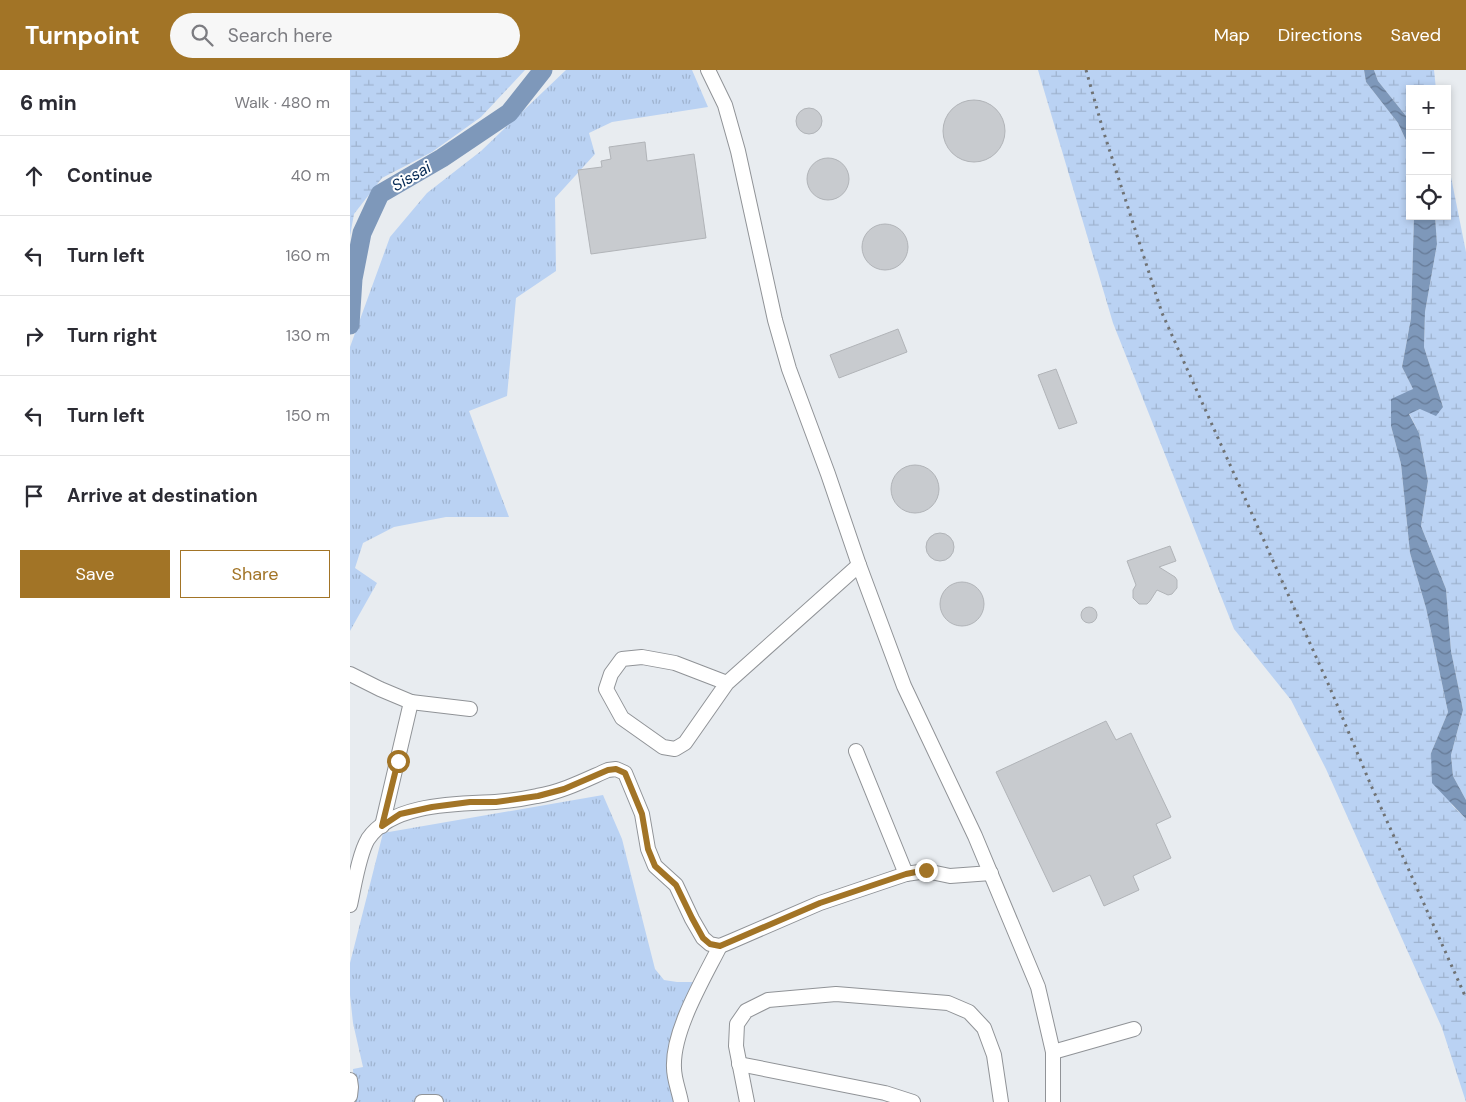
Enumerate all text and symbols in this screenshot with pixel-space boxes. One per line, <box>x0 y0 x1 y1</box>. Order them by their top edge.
search box <box>170 13 520 58</box>
text: Turnpoint <box>25 20 140 51</box>
icon: search <box>188 21 216 49</box>
text: Search here <box>228 23 333 48</box>
text: Map <box>1214 23 1250 47</box>
text: Directions <box>1278 23 1363 47</box>
text: Saved <box>1391 23 1441 47</box>
map controls <box>1406 85 1451 220</box>
button: + <box>1406 85 1451 130</box>
text: 6 min <box>20 89 77 117</box>
text: Walk · 480 m <box>234 92 330 113</box>
button: − <box>1406 130 1451 175</box>
water label: Sissai <box>388 156 436 196</box>
icon: ahead <box>20 162 48 190</box>
text: Continue <box>67 163 153 188</box>
text: 40 m <box>291 165 330 186</box>
button: locate <box>1406 175 1451 220</box>
icon: left <box>20 242 48 270</box>
text: Turn left <box>67 243 145 268</box>
text: 160 m <box>286 245 330 266</box>
icon: right <box>20 322 48 350</box>
text: Turn right <box>67 323 157 348</box>
text: 130 m <box>286 325 330 346</box>
icon: left <box>20 402 48 430</box>
text: Turn left <box>67 403 145 428</box>
text: 150 m <box>286 405 330 426</box>
icon: arrive <box>20 482 48 510</box>
text: Arrive at destination <box>67 483 258 508</box>
button: Save <box>20 550 170 598</box>
button: Share <box>180 550 330 598</box>
route start <box>387 750 410 773</box>
route end <box>915 859 938 882</box>

